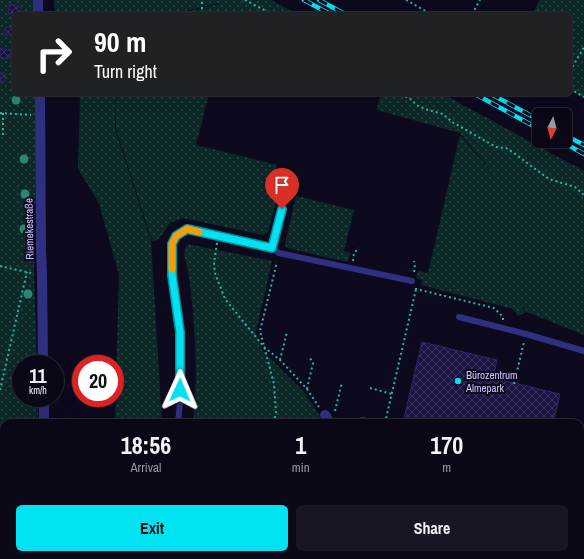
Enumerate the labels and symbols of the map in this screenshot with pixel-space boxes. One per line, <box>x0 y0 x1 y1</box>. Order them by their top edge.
north arrow <box>532 108 572 148</box>
pin <box>265 168 299 209</box>
street label: Riemekestraße <box>21 198 37 260</box>
speed limit sign: 20 <box>72 355 124 407</box>
place label: Bürozentrum Almepark <box>465 368 518 395</box>
position arrow <box>159 369 201 411</box>
marker: Bürozentrum Almepark <box>453 376 463 386</box>

